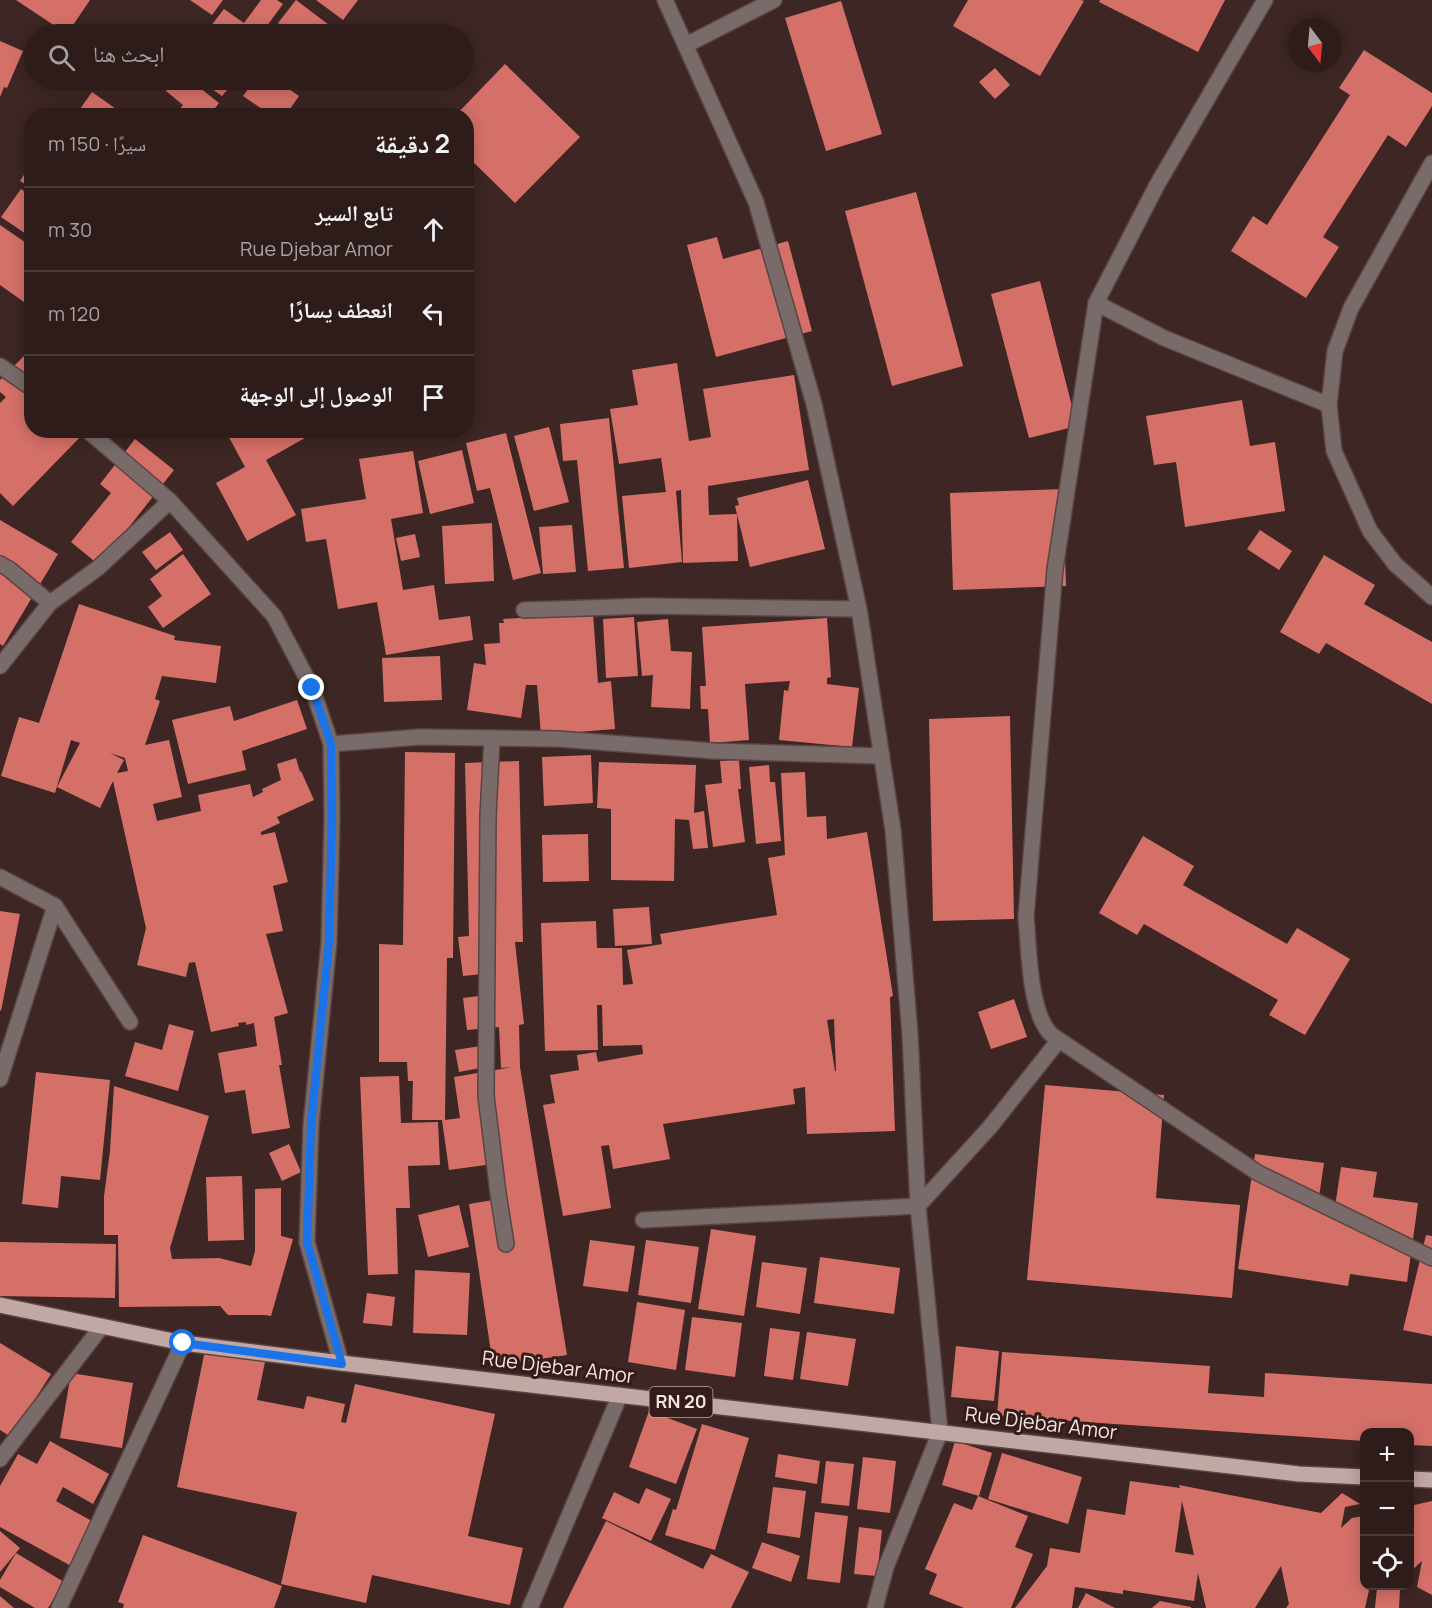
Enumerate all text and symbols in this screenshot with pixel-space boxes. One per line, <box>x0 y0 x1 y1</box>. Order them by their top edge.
north arrow <box>1288 18 1342 72</box>
search box <box>24 24 474 90</box>
text: ابحث هنا <box>93 39 164 69</box>
icon: search <box>45 41 78 74</box>
text: 2 دقيقة <box>375 125 450 161</box>
text: سيرًا · 150 m <box>48 130 146 157</box>
text: تابع السير <box>315 198 393 228</box>
icon: ahead <box>417 213 450 246</box>
text: 30 m <box>48 216 92 243</box>
text: Rue Djebar Amor <box>240 235 393 262</box>
text: انعطف يسارًا <box>289 295 393 325</box>
icon: left <box>417 297 450 330</box>
text: 120 m <box>48 300 100 327</box>
text: الوصول إلى الوجهة <box>240 379 393 409</box>
icon: arrive <box>417 381 450 414</box>
route end <box>298 674 324 700</box>
route start <box>169 1329 195 1355</box>
street label: Rue Djebar Amor <box>480 1344 636 1389</box>
road number: RN 20 <box>650 1387 712 1417</box>
street label: Rue Djebar Amor <box>963 1400 1119 1445</box>
map controls <box>1360 1428 1414 1590</box>
button: + <box>1360 1428 1414 1482</box>
button: − <box>1360 1482 1414 1536</box>
button: locate <box>1360 1536 1414 1590</box>

